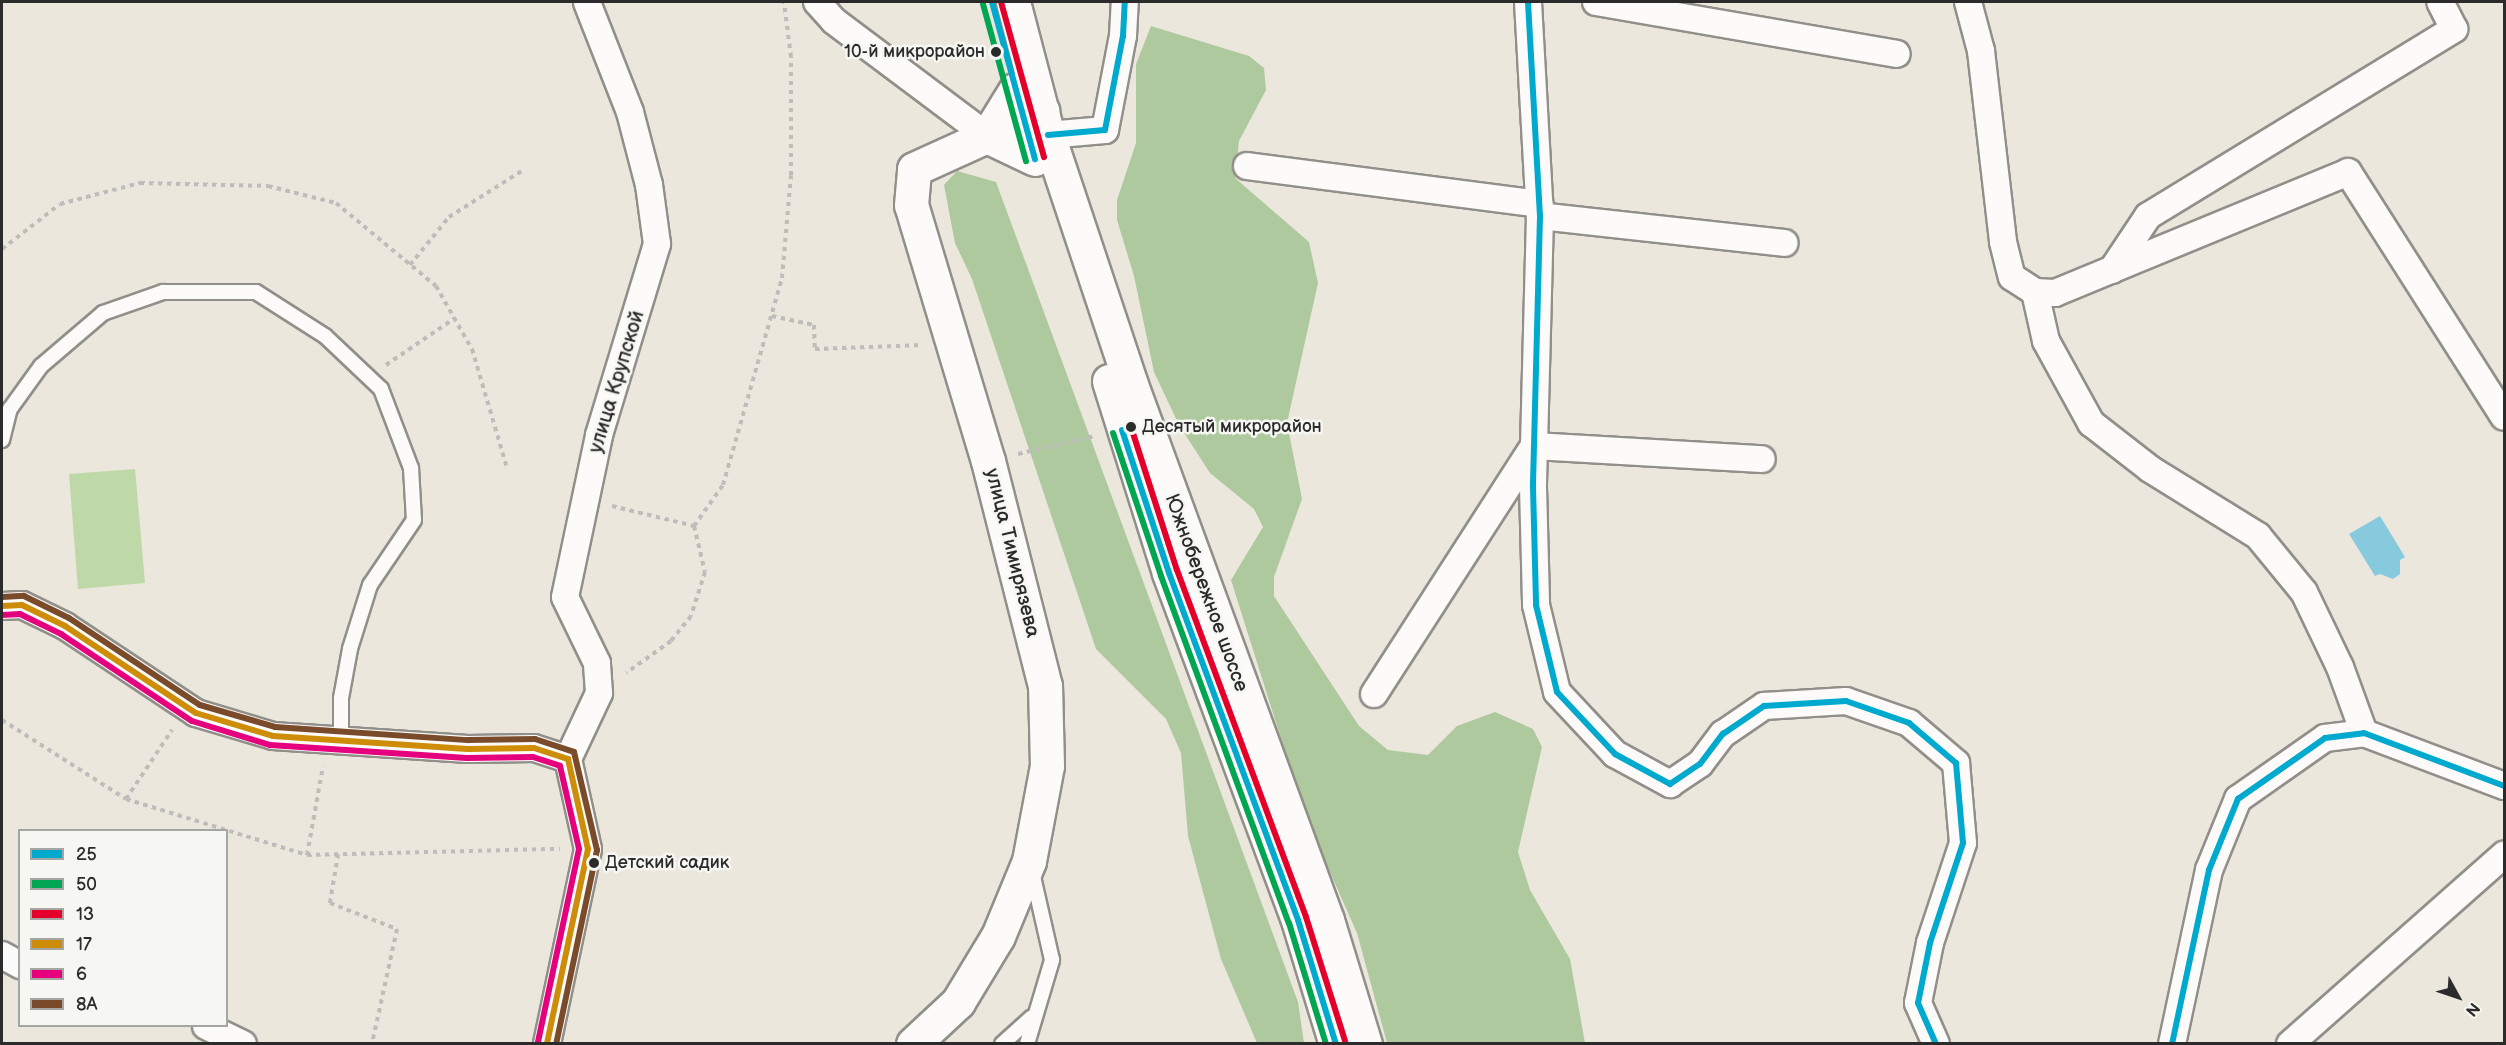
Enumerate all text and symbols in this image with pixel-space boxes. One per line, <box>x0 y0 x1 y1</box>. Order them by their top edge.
place label: 10-й микрорайон <box>844 41 985 63</box>
marker: 10-й микрорайон <box>990 46 1002 58</box>
street label: улица Крупской <box>584 308 650 456</box>
place label: Десятый микрорайон <box>1142 416 1322 438</box>
marker: Десятый микрорайон <box>1125 421 1137 433</box>
street label: улица Тимирязева <box>979 466 1045 640</box>
street label: Южнобережное шоссе <box>1159 491 1253 695</box>
legend <box>18 829 228 1027</box>
text: 25 <box>76 844 97 865</box>
place label: Детский садик <box>605 852 729 874</box>
marker: Детский садик <box>588 857 600 869</box>
text: 50 <box>76 874 97 895</box>
text: 13 <box>76 904 94 925</box>
text: 17 <box>76 934 92 955</box>
text: 6 <box>76 964 87 985</box>
north arrow <box>2428 967 2488 1027</box>
text: 8А <box>76 994 97 1015</box>
text: N <box>2461 998 2483 1020</box>

